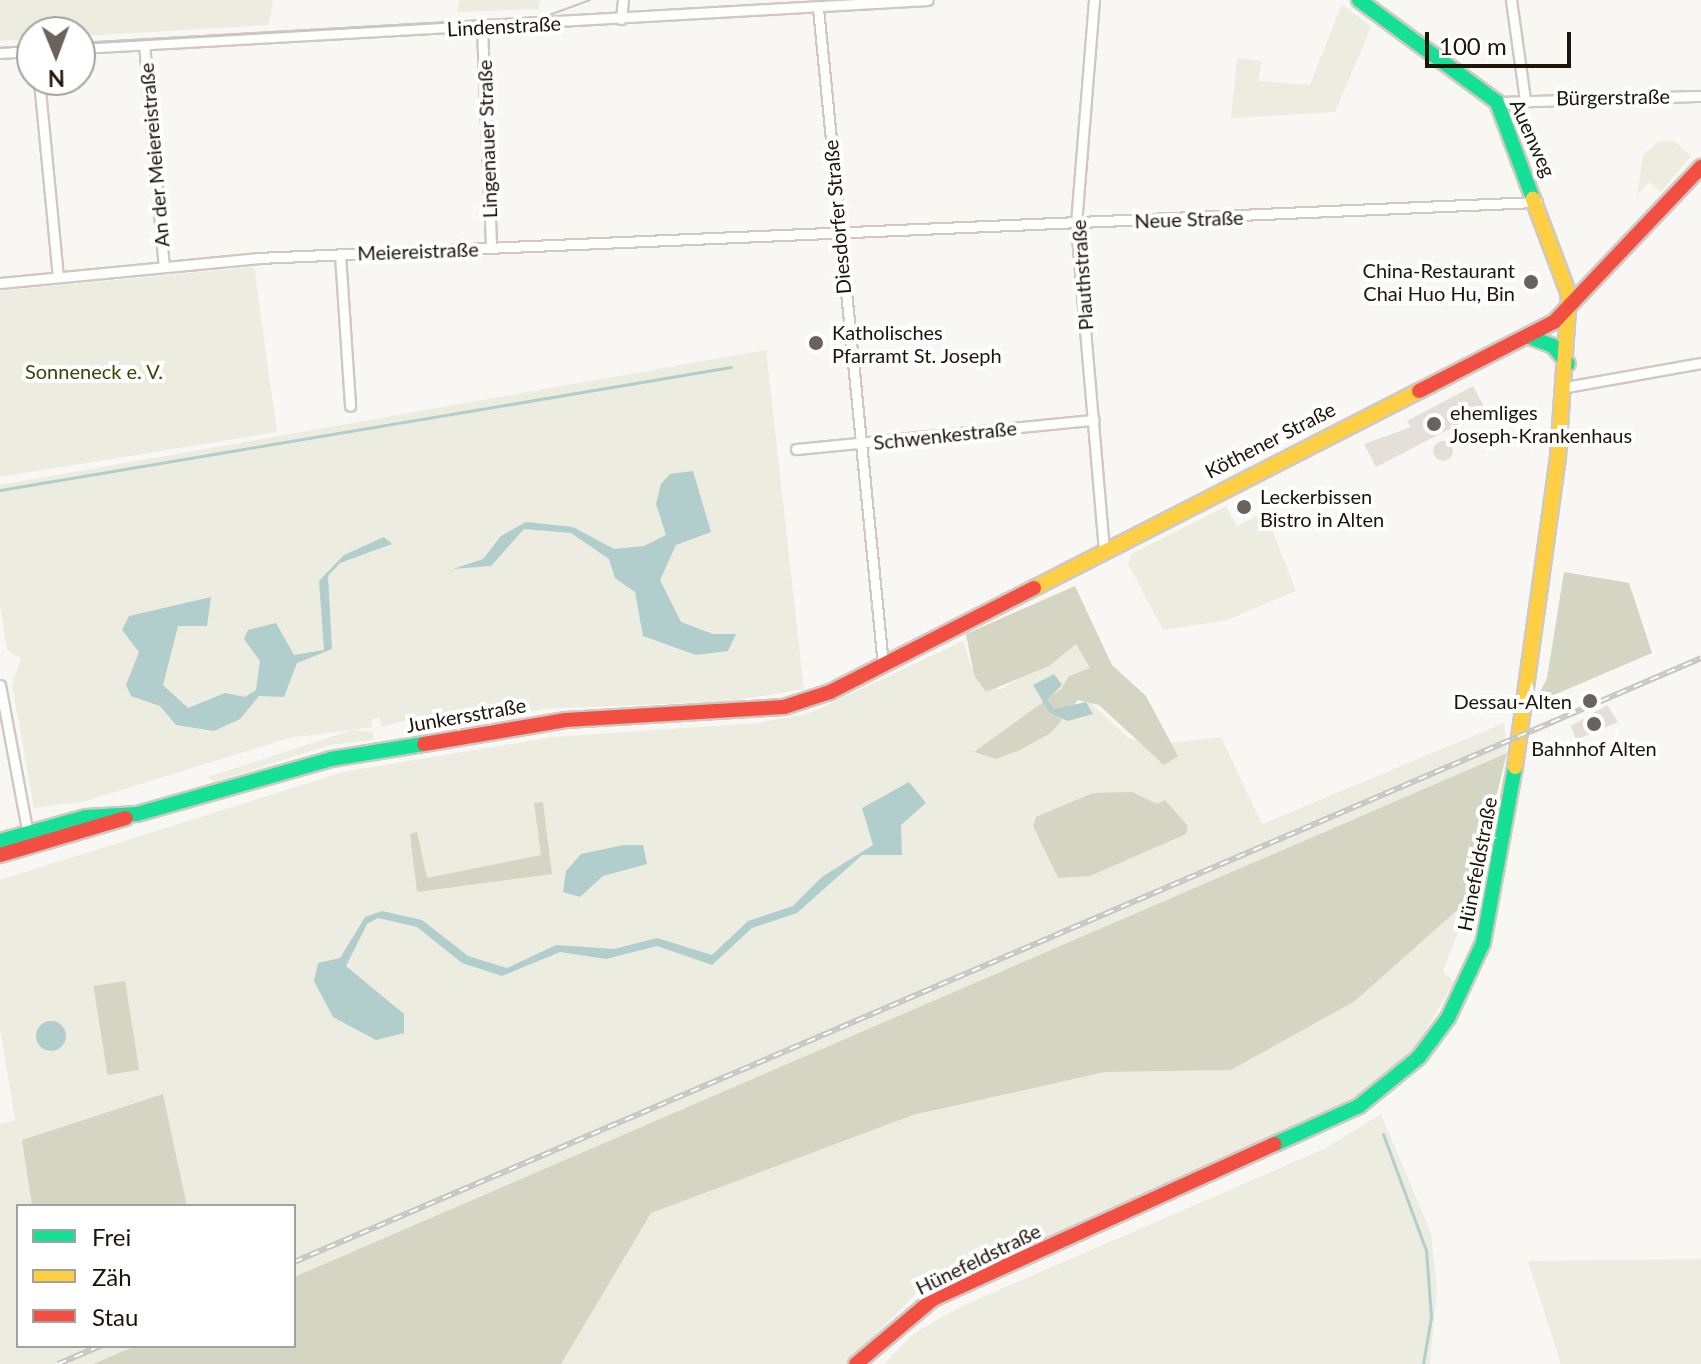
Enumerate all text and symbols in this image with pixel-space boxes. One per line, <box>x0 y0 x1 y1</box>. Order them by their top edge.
street label: Lindenstraße <box>446 11 562 41</box>
north arrow <box>16 16 96 96</box>
scale bar <box>1429 16 1575 66</box>
text: 100 m <box>1439 31 1507 60</box>
street label: Lingenauer Straße <box>472 59 502 219</box>
street label: An der Meiereistraße <box>134 62 174 248</box>
text: N <box>48 65 65 92</box>
street label: Bürgerstraße <box>1556 84 1670 110</box>
street label: Auenweg <box>1505 95 1561 181</box>
street label: Diesdorfer Straße <box>818 139 856 295</box>
street label: Neue Straße <box>1134 205 1244 233</box>
street label: Plauthstraße <box>1066 219 1098 331</box>
street label: Meiereistraße <box>357 237 479 265</box>
place label: China-Restaurant Chai Huo Hu, Bin <box>1363 258 1515 305</box>
marker: China-Restaurant Chai Huo Hu, Bin <box>1522 273 1540 291</box>
place label: Katholisches Pfarramt St. Joseph <box>832 320 1002 367</box>
marker: Katholisches Pfarramt St. Joseph <box>807 334 825 352</box>
park label: Sonneneck e. V. <box>25 359 163 383</box>
street label: Köthener Straße <box>1201 397 1339 483</box>
place label: ehemliges Joseph-Krankenhaus <box>1450 400 1632 447</box>
marker: ehemliges Joseph-Krankenhaus <box>1425 415 1443 433</box>
street label: Schwenkestraße <box>872 416 1018 454</box>
place label: Leckerbissen Bistro in Alten <box>1260 484 1385 531</box>
marker: Leckerbissen Bistro in Alten <box>1235 498 1253 516</box>
place label: Dessau-Alten <box>1453 689 1572 713</box>
marker: Dessau-Alten <box>1579 690 1601 712</box>
street label: Junkersstraße <box>404 693 528 737</box>
marker: Bahnhof Alten <box>1585 715 1603 733</box>
place label: Bahnhof Alten <box>1531 736 1657 760</box>
street label: Hünefeldstraße <box>1452 795 1502 933</box>
legend <box>16 1204 296 1348</box>
street label: Hünefeldstraße <box>912 1218 1044 1300</box>
text: Frei <box>92 1222 131 1251</box>
text: Zäh <box>92 1262 132 1291</box>
text: Stau <box>92 1302 138 1331</box>

